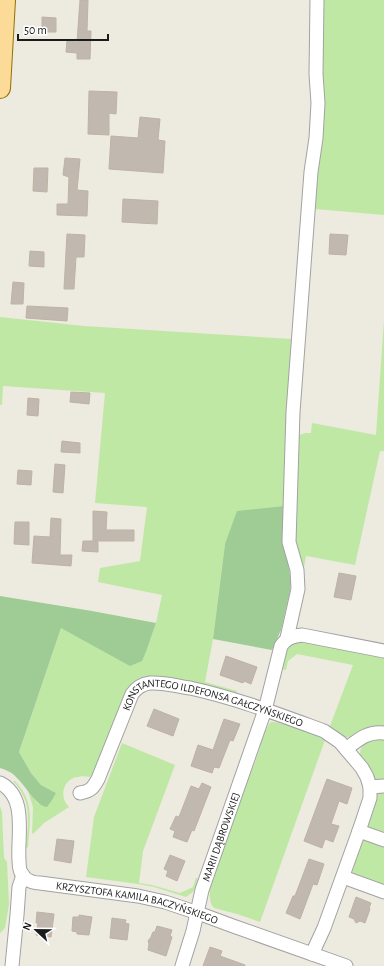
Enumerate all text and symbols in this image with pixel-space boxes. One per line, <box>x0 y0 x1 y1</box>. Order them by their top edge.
scale bar <box>18 16 108 42</box>
text: 50 m <box>24 24 47 36</box>
text: KONSTANTEGO ILDEFONSA GAŁCZYŃSKIEGO <box>120 677 305 728</box>
street label: KONSTANTEGO ILDEFONSA GAŁCZYŃSKIEGO <box>117 708 315 732</box>
street label: MARII DĄBROWSKIEJ <box>200 791 241 883</box>
street label: KRZYSZTOFA KAMILA BACZYŃSKIEGO <box>55 880 220 925</box>
north arrow <box>16 910 56 950</box>
text: N <box>21 921 34 932</box>

